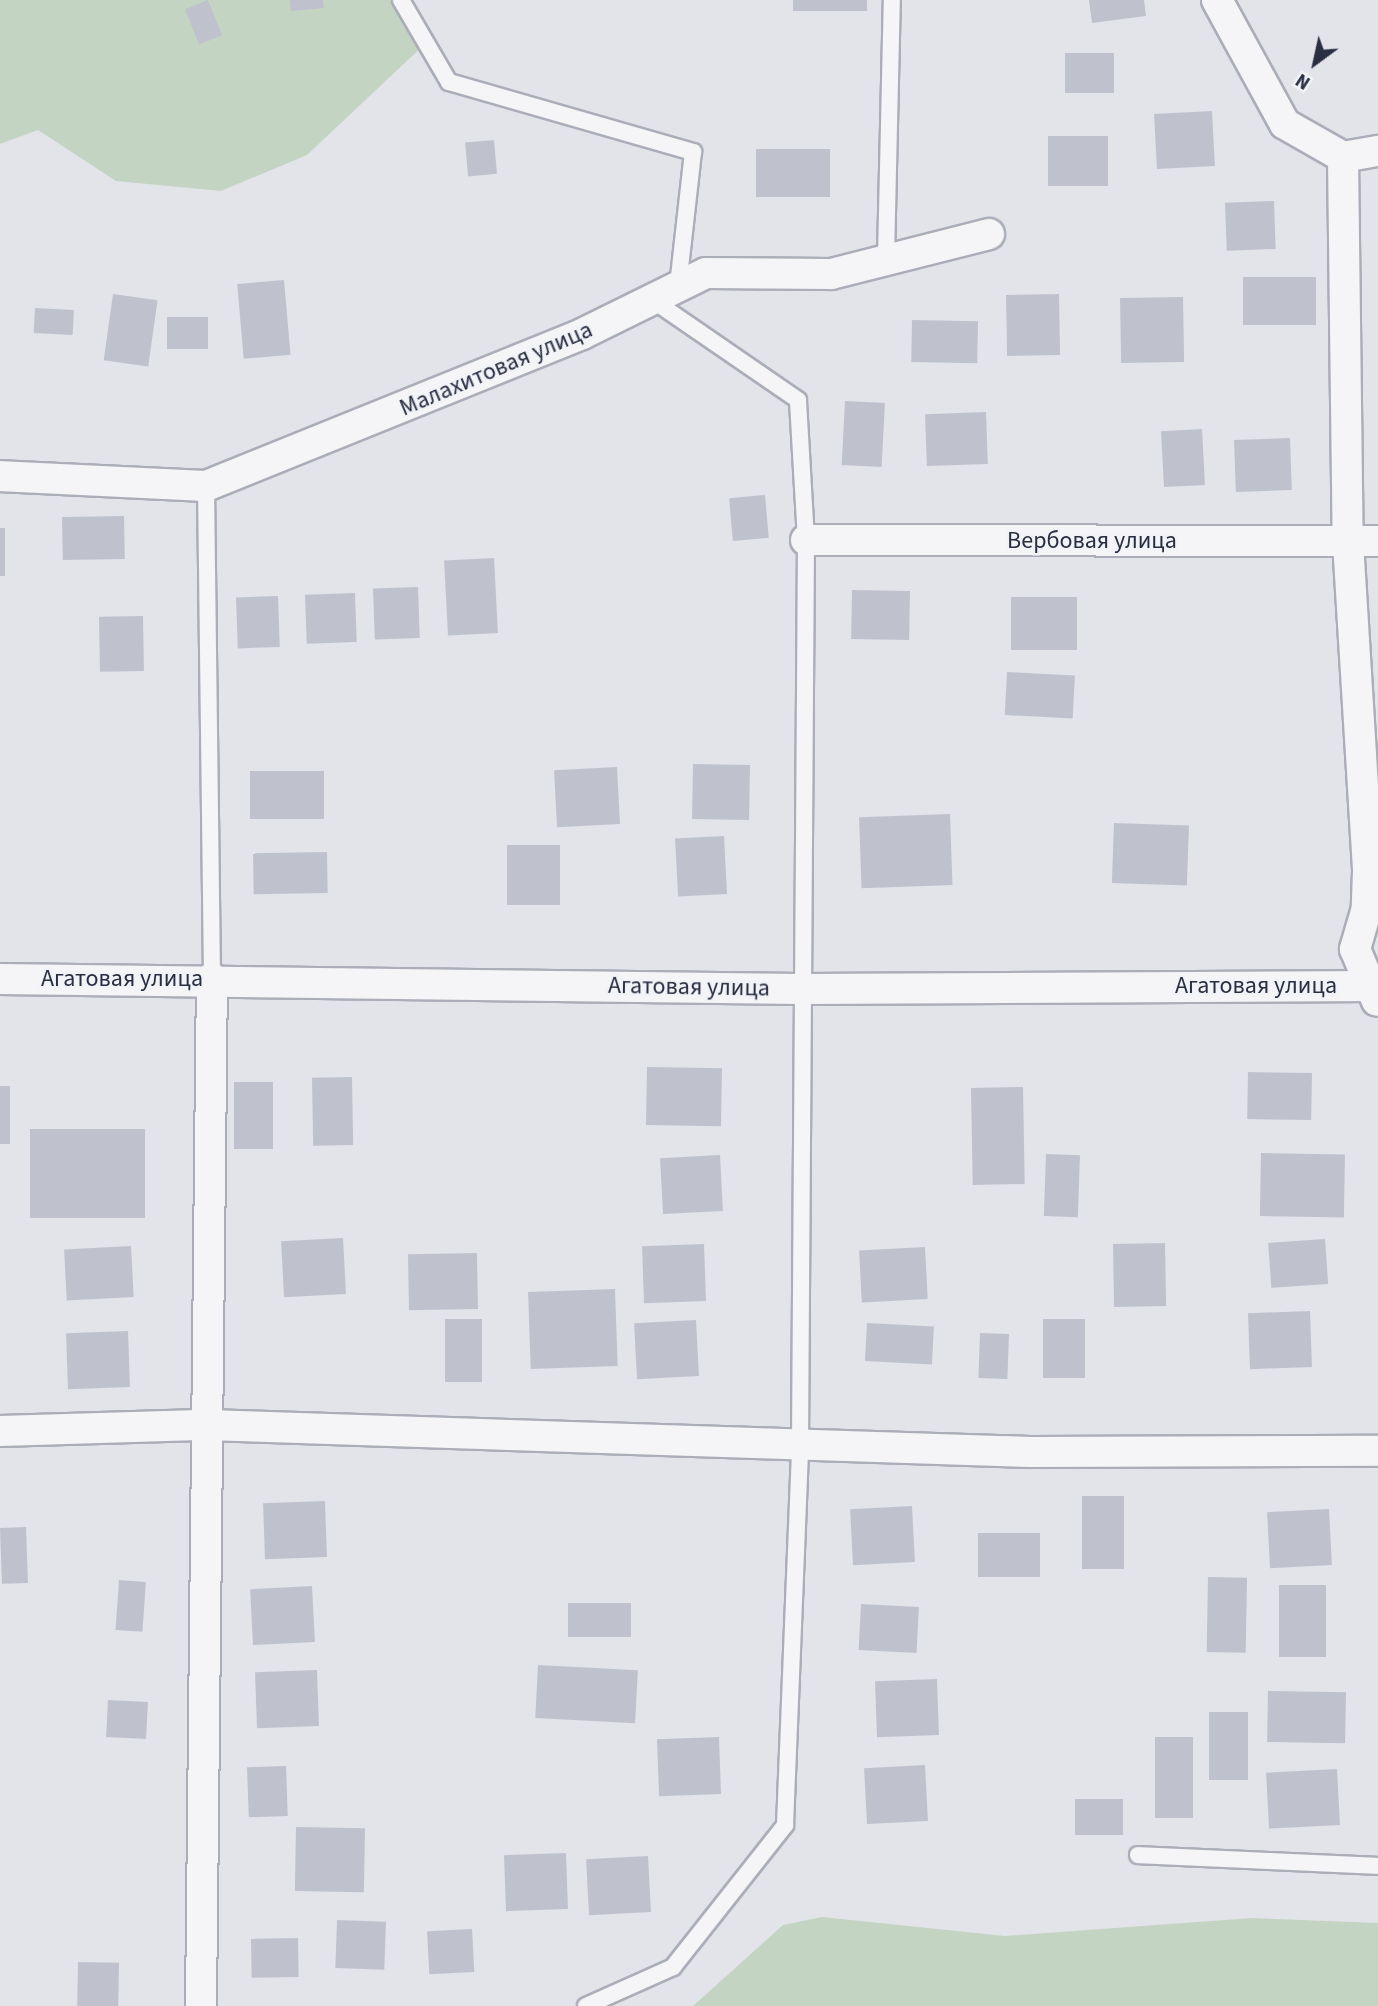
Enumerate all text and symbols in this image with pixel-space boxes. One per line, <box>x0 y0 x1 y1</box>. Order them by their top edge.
north arrow <box>1280 28 1350 98</box>
text: N <box>1291 66 1316 96</box>
street label: Малахитовая улица <box>395 315 597 423</box>
street label: Вербовая улица <box>1007 527 1177 555</box>
street label: Агатовая улица <box>41 965 203 993</box>
street label: Агатовая улица <box>608 971 770 1003</box>
street label: Агатовая улица <box>1175 972 1337 1000</box>

